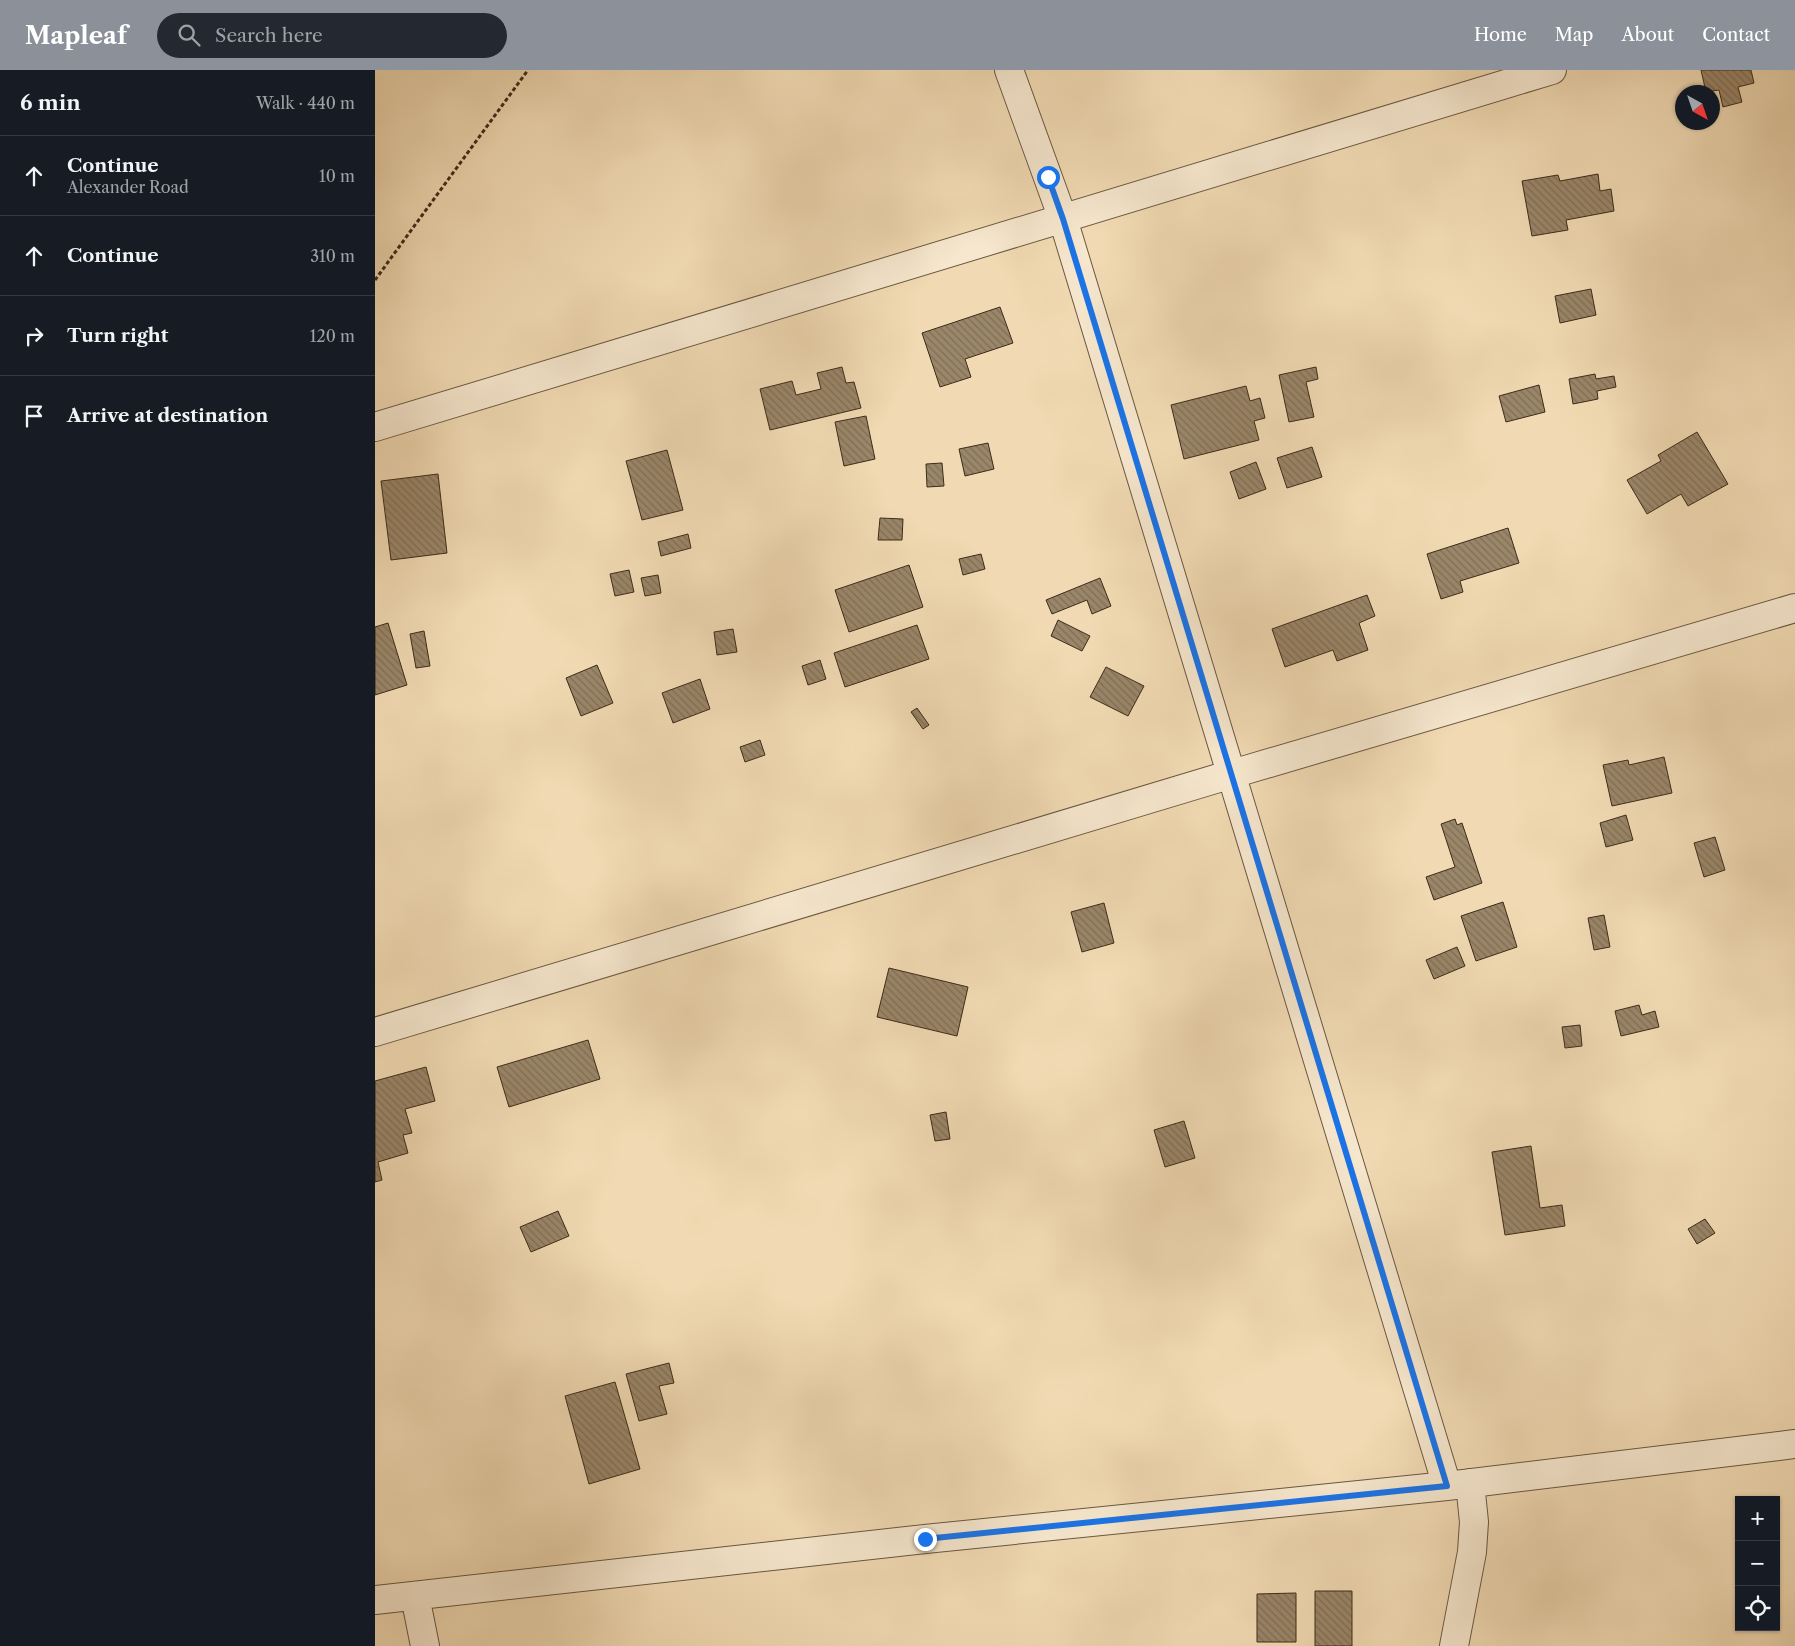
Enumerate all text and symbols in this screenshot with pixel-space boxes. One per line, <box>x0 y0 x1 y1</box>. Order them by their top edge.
search box <box>157 13 507 58</box>
text: Mapleaf <box>25 21 127 50</box>
icon: search <box>175 21 203 49</box>
text: Search here <box>215 24 323 47</box>
text: Home <box>1474 24 1527 46</box>
text: Map <box>1555 24 1593 46</box>
text: About <box>1621 24 1674 46</box>
text: Contact <box>1702 24 1770 46</box>
north arrow <box>1675 85 1720 130</box>
text: 6 min <box>20 90 81 115</box>
text: Walk · 440 m <box>256 93 355 113</box>
text: Continue <box>67 154 159 177</box>
icon: ahead <box>20 162 48 190</box>
text: 10 m <box>319 166 355 186</box>
route start <box>1037 166 1060 189</box>
text: Alexander Road <box>67 177 189 197</box>
icon: ahead <box>20 242 48 270</box>
text: Continue <box>67 244 159 267</box>
text: 310 m <box>310 246 355 266</box>
icon: right <box>20 322 48 350</box>
text: Turn right <box>67 324 168 347</box>
text: 120 m <box>310 326 355 346</box>
icon: arrive <box>20 402 48 430</box>
text: Arrive at destination <box>67 404 268 427</box>
map controls <box>1735 1496 1780 1631</box>
button: + <box>1735 1496 1780 1541</box>
route end <box>914 1528 937 1551</box>
button: − <box>1735 1541 1780 1586</box>
button: locate <box>1735 1586 1780 1631</box>

